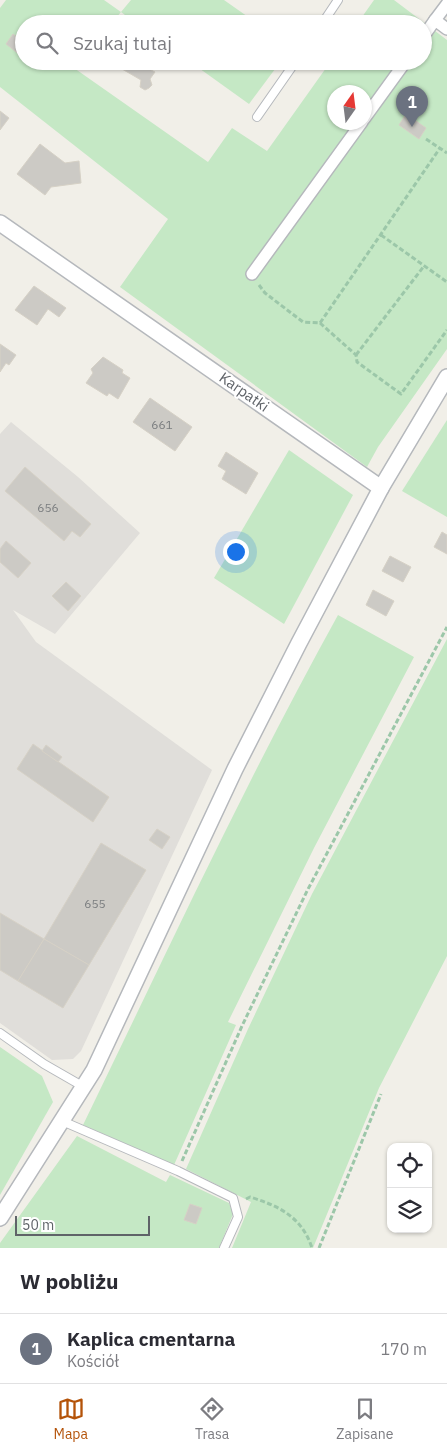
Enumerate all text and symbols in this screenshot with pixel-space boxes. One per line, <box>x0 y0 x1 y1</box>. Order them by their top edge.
search box <box>15 15 432 70</box>
icon: search <box>33 29 61 57</box>
text: Szukaj tutaj <box>73 31 172 55</box>
north arrow <box>327 85 372 130</box>
pin: 1 <box>396 86 428 127</box>
street label: Karpatki <box>216 368 273 416</box>
house number: 661 <box>151 417 173 432</box>
house number: 656 <box>37 500 59 515</box>
your location <box>223 539 249 565</box>
house number: 655 <box>84 896 106 911</box>
map controls <box>387 1143 432 1233</box>
button: locate <box>387 1143 432 1188</box>
button: layers <box>387 1188 432 1233</box>
scale bar <box>15 1213 150 1236</box>
text: 50 m <box>22 1216 54 1234</box>
text: W pobliżu <box>20 1267 119 1295</box>
text: Kaplica cmentarna <box>67 1327 235 1351</box>
text: 1 <box>31 1339 41 1359</box>
text: 170 m <box>380 1339 427 1359</box>
text: Kościół <box>67 1351 119 1371</box>
tab: Mapa <box>54 1395 88 1443</box>
tab: Trasa <box>195 1395 229 1443</box>
tab: Zapisane <box>336 1395 393 1443</box>

